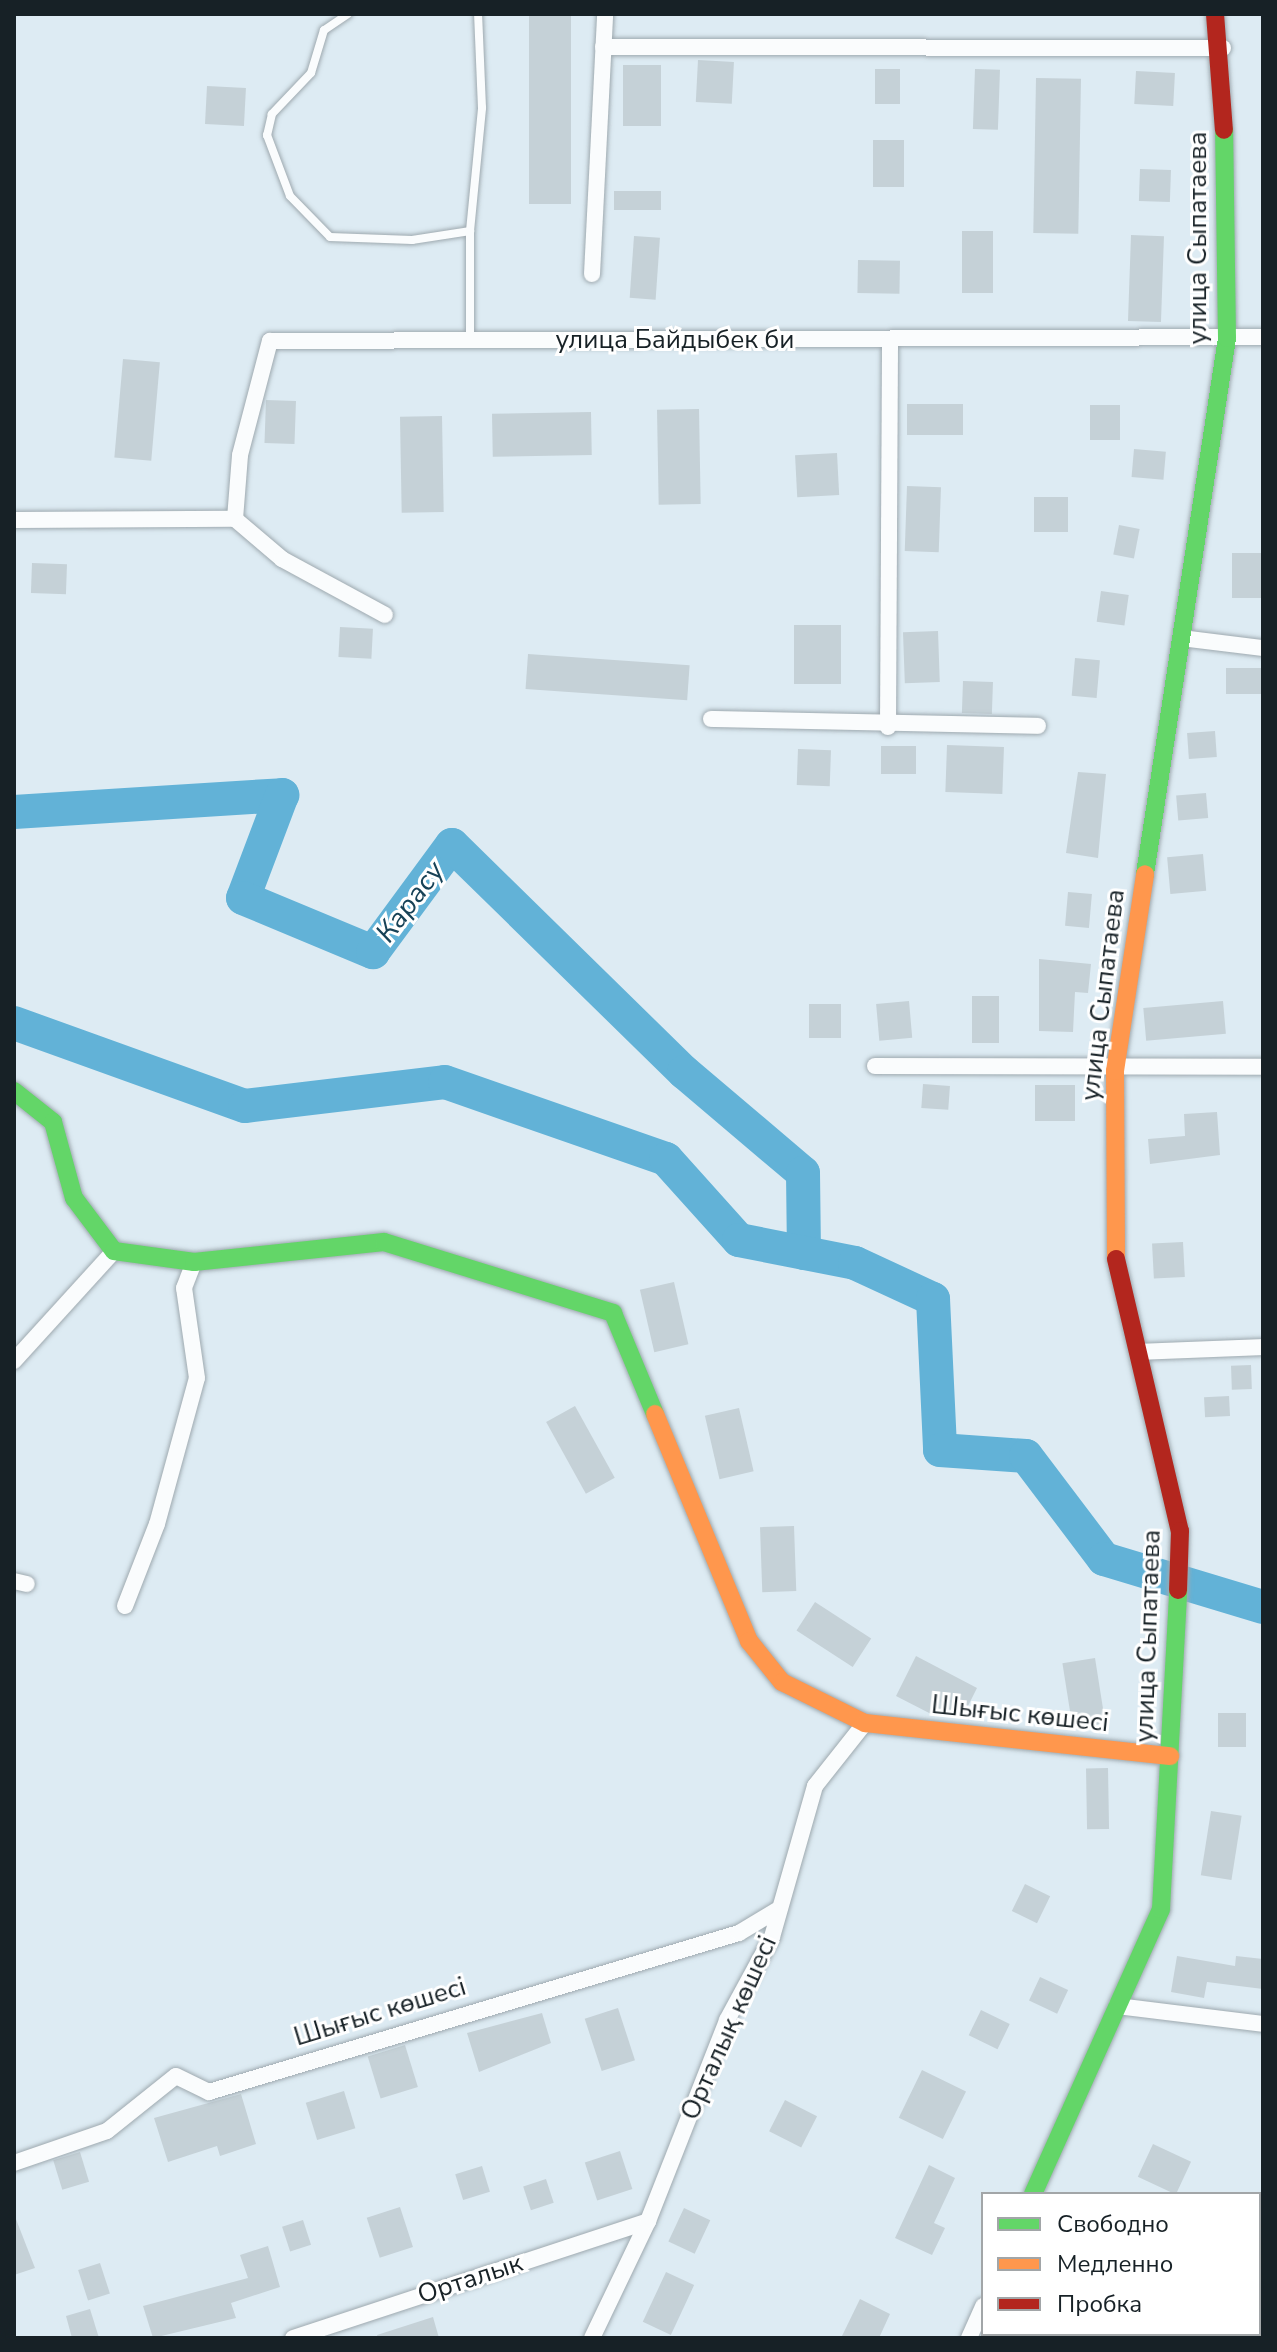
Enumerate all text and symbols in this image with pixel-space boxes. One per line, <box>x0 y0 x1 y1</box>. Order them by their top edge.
street label: улица Сыпатаева <box>1182 132 1214 344</box>
street label: улица Байдыбек би <box>556 324 794 356</box>
water label: Карасу <box>369 855 451 949</box>
street label: улица Сыпатаева <box>1075 888 1131 1102</box>
street label: улица Сыпатаева <box>1129 1529 1167 1743</box>
street label: Шығыс көшесі <box>930 1689 1110 1739</box>
street label: Орталық көшесі <box>674 1931 784 2125</box>
street label: Шығыс көшесі <box>290 1971 470 2053</box>
legend <box>981 2192 1261 2336</box>
text: Свободно <box>1057 2208 1169 2240</box>
street label: Орталык <box>414 2247 526 2311</box>
text: Медленно <box>1057 2248 1173 2280</box>
text: Пробка <box>1057 2288 1142 2320</box>

